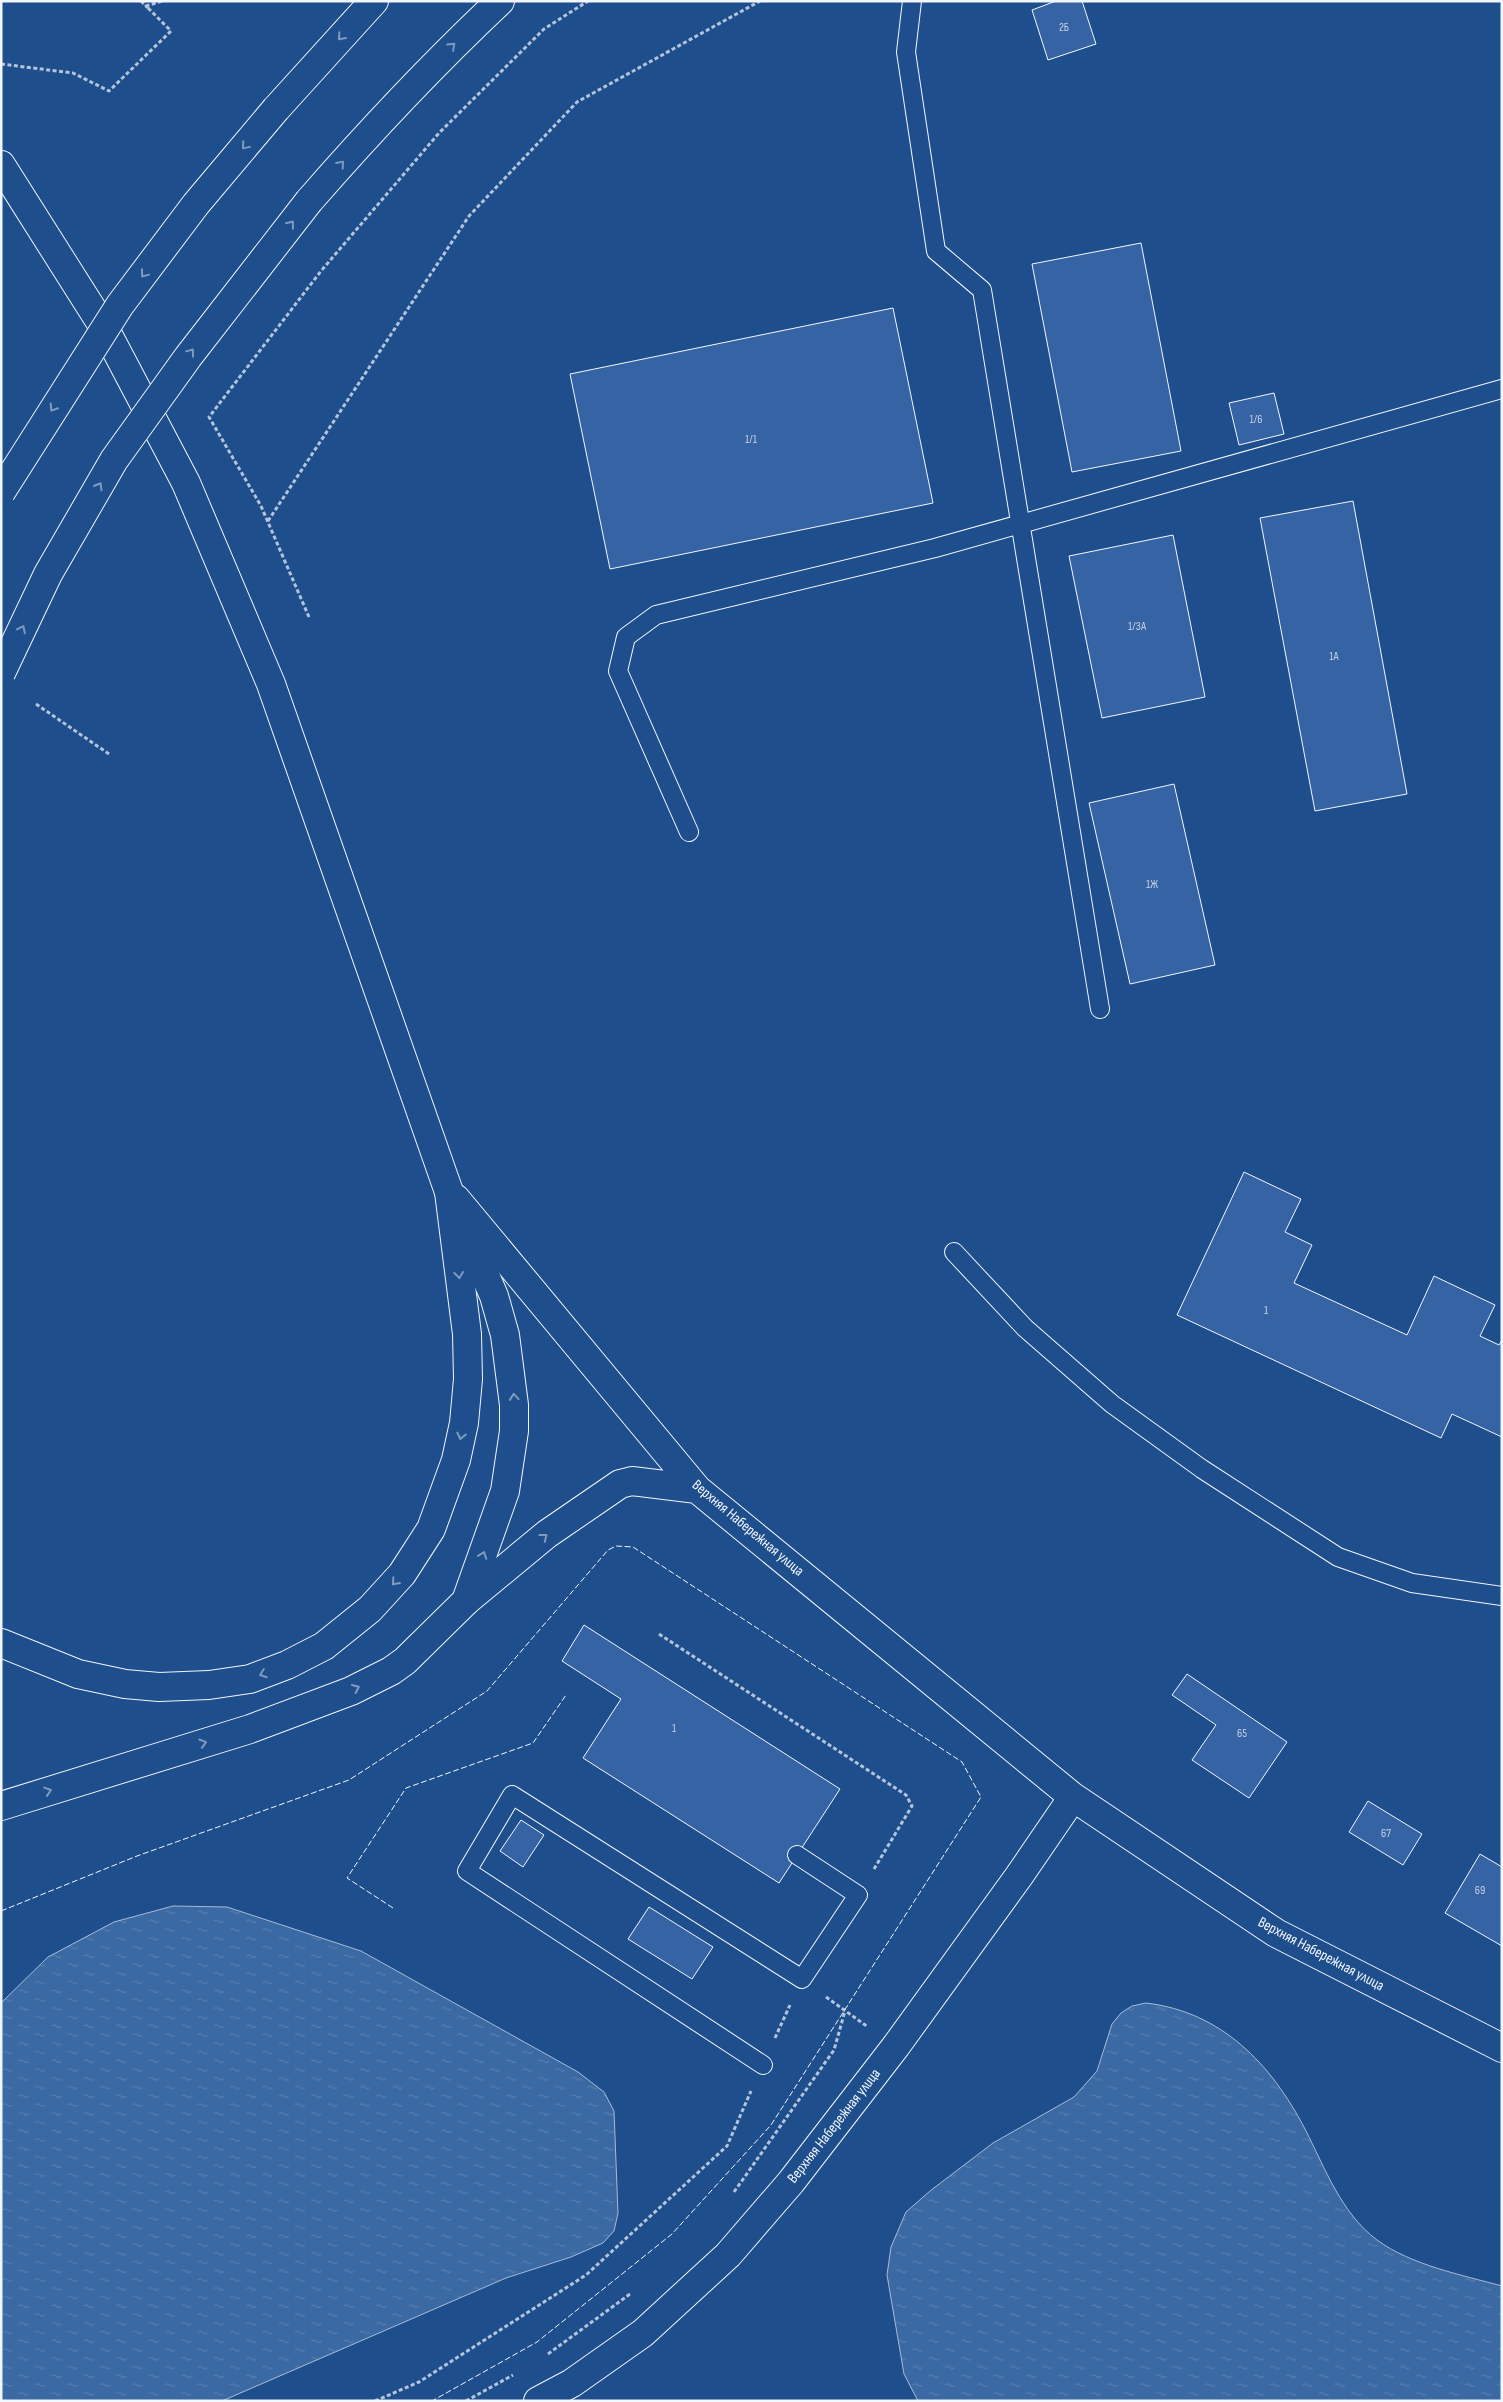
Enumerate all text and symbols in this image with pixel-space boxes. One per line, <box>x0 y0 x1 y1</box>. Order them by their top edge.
house number: 2Б <box>1059 20 1069 35</box>
one-way arrow <box>338 32 347 41</box>
one-way arrow <box>447 43 456 52</box>
one-way arrow <box>242 141 251 150</box>
one-way arrow <box>335 161 344 170</box>
one-way arrow <box>285 220 294 230</box>
one-way arrow <box>141 268 150 278</box>
one-way arrow <box>186 349 194 358</box>
one-way arrow <box>50 403 59 412</box>
house number: 1/6 <box>1249 412 1263 427</box>
house number: 1/1 <box>745 432 758 447</box>
one-way arrow <box>93 482 103 491</box>
house number: 1/3А <box>1128 619 1147 634</box>
one-way arrow <box>16 625 27 634</box>
house number: 1А <box>1329 649 1340 664</box>
house number: 1Ж <box>1146 877 1158 892</box>
one-way arrow <box>454 1270 464 1279</box>
house number: 1 <box>1264 1303 1269 1318</box>
one-way arrow <box>508 1393 519 1401</box>
one-way arrow <box>456 1432 467 1441</box>
street label: Верхняя Набережная улица <box>688 1476 808 1581</box>
one-way arrow <box>538 1534 547 1542</box>
one-way arrow <box>477 1551 487 1560</box>
one-way arrow <box>391 1577 400 1586</box>
one-way arrow <box>259 1668 268 1678</box>
one-way arrow <box>351 1684 360 1695</box>
house number: 1 <box>672 1721 677 1736</box>
house number: 65 <box>1237 1726 1247 1741</box>
one-way arrow <box>198 1738 207 1748</box>
one-way arrow <box>43 1787 51 1797</box>
house number: 67 <box>1381 1826 1391 1841</box>
house number: 69 <box>1475 1883 1485 1898</box>
street label: Верхняя Набережная улица <box>1255 1913 1388 1995</box>
street label: Верхняя Набережная улица <box>783 2065 885 2187</box>

